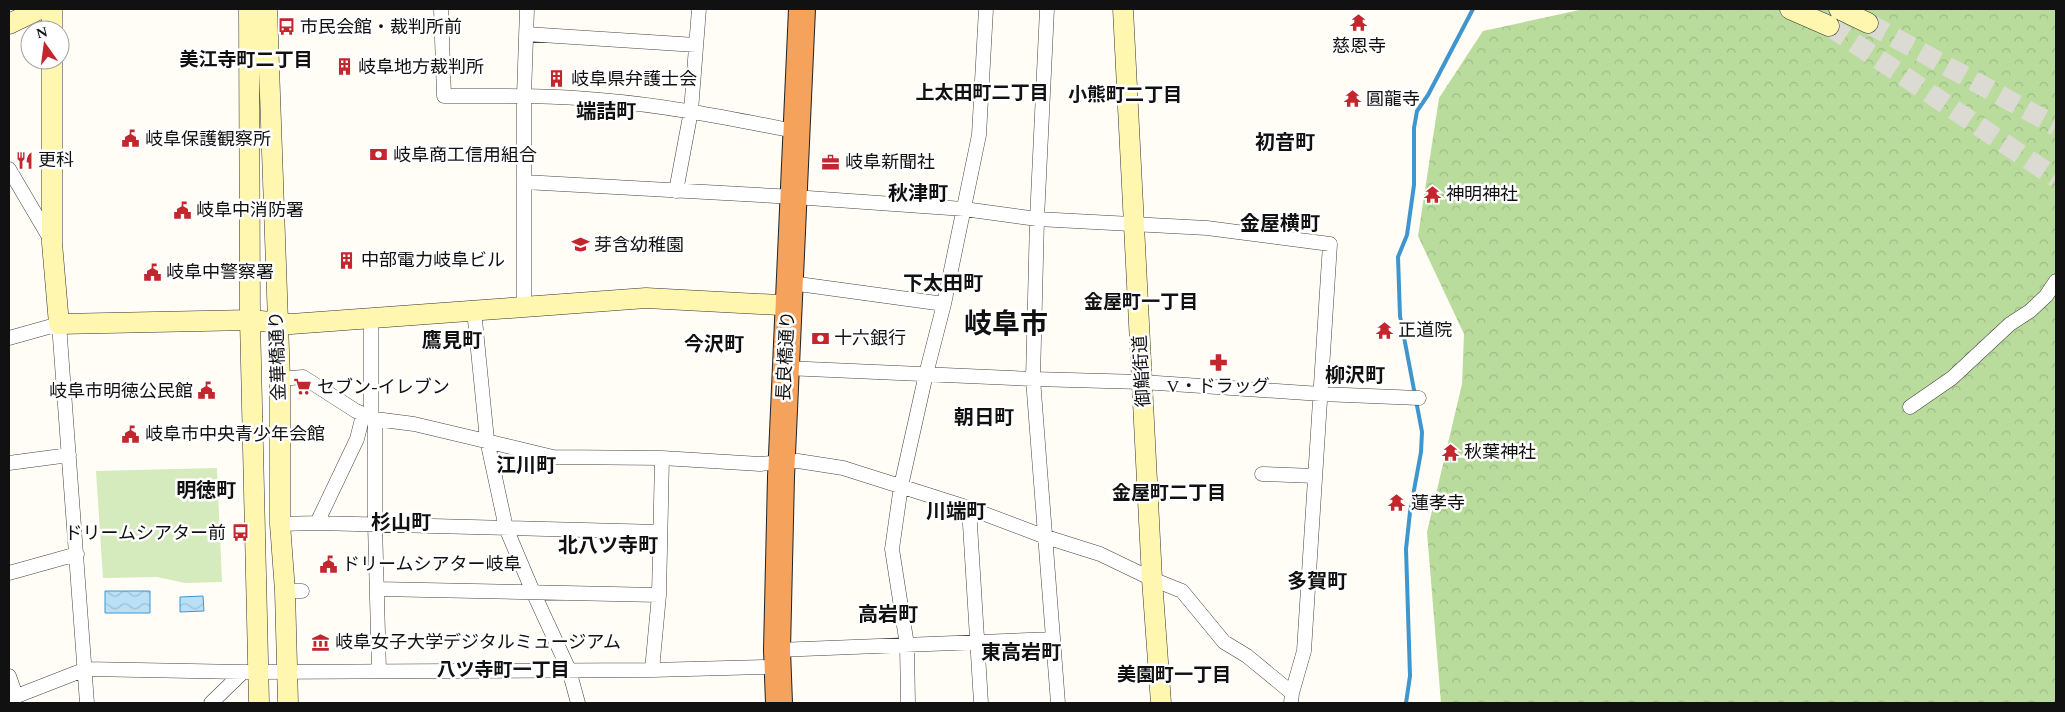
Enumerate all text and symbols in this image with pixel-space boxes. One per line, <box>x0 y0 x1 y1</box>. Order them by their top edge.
temple icon: 慈恩寺 <box>1349 13 1369 33</box>
place label: 市民会館・裁判所前 <box>300 14 462 41</box>
bus stop icon: 市民会館・裁判所前 <box>276 17 296 37</box>
north arrow <box>20 20 70 70</box>
text: N <box>34 21 50 44</box>
place label: 慈恩寺 <box>1332 33 1386 60</box>
district label: 美江寺町二丁目 <box>179 46 313 75</box>
place label: 岐阜地方裁判所 <box>358 54 484 81</box>
building icon: 岐阜地方裁判所 <box>334 57 354 77</box>
place label: 岐阜県弁護士会 <box>571 66 697 93</box>
building icon: 岐阜県弁護士会 <box>547 69 567 89</box>
district label: 上太田町二丁目 <box>915 79 1049 108</box>
district label: 小熊町二丁目 <box>1068 81 1182 110</box>
place label: 圓龍寺 <box>1366 86 1420 113</box>
temple icon: 圓龍寺 <box>1342 89 1362 109</box>
district label: 端詰町 <box>576 97 636 127</box>
place label: 岐阜保護観察所 <box>145 126 271 153</box>
district label: 初音町 <box>1255 128 1315 158</box>
public building icon: 岐阜保護観察所 <box>121 129 141 149</box>
place label: 岐阜商工信用組合 <box>393 142 537 169</box>
bank icon: 岐阜商工信用組合 <box>369 145 389 165</box>
place label: 更科 <box>38 147 74 174</box>
place label: 岐阜新聞社 <box>845 149 935 176</box>
restaurant icon: 更科 <box>14 150 34 170</box>
office icon: 岐阜新聞社 <box>821 152 841 172</box>
district label: 秋津町 <box>888 179 948 209</box>
place label: 神明神社 <box>1446 181 1518 208</box>
temple icon: 神明神社 <box>1422 184 1442 204</box>
place label: 岐阜中消防署 <box>196 197 304 224</box>
public building icon: 岐阜中消防署 <box>172 200 192 220</box>
district label: 金屋横町 <box>1240 209 1320 239</box>
place label: 芽含幼稚園 <box>594 232 684 259</box>
school or university icon: 芽含幼稚園 <box>570 235 590 255</box>
place label: 中部電力岐阜ビル <box>361 247 505 274</box>
building icon: 中部電力岐阜ビル <box>337 250 357 270</box>
place label: 岐阜中警察署 <box>166 259 274 286</box>
public building icon: 岐阜中警察署 <box>142 262 162 282</box>
district label: 下太田町 <box>903 269 983 299</box>
district label: 金屋町一丁目 <box>1084 288 1198 317</box>
district label: 岐阜市 <box>964 303 1048 346</box>
street label: 長良橋通り <box>770 310 802 402</box>
street label: 金華橋通り <box>263 311 293 401</box>
place label: 正道院 <box>1398 317 1452 344</box>
temple icon: 正道院 <box>1374 320 1394 340</box>
place label: 十六銀行 <box>834 325 906 352</box>
district label: 鷹見町 <box>422 326 482 356</box>
bank icon: 十六銀行 <box>810 328 830 348</box>
district label: 今沢町 <box>684 330 744 360</box>
street label: 御鮨街道 <box>1127 334 1157 408</box>
pharmacy icon: V・ドラッグ <box>1208 353 1228 373</box>
district label: 柳沢町 <box>1325 361 1385 391</box>
place label: V・ドラッグ <box>1166 373 1270 400</box>
place label: セブン-イレブン <box>317 374 450 401</box>
supermarket icon: セブン-イレブン <box>293 377 313 397</box>
place label: 岐阜市明徳公民館 <box>49 378 193 405</box>
public building icon: 岐阜市明徳公民館 <box>197 381 217 401</box>
district label: 朝日町 <box>954 403 1014 433</box>
place label: 岐阜市中央青少年会館 <box>145 421 325 448</box>
public building icon: 岐阜市中央青少年会館 <box>121 424 141 444</box>
place label: 秋葉神社 <box>1464 439 1536 466</box>
temple icon: 秋葉神社 <box>1440 442 1460 462</box>
district label: 江川町 <box>496 451 556 481</box>
district label: 明徳町 <box>176 476 236 506</box>
district label: 金屋町二丁目 <box>1112 479 1226 508</box>
place label: 蓮孝寺 <box>1411 490 1465 517</box>
temple icon: 蓮孝寺 <box>1387 493 1407 513</box>
district label: 川端町 <box>926 497 986 527</box>
district label: 杉山町 <box>371 508 431 538</box>
place label: ドリームシアター前 <box>65 520 226 547</box>
bus stop icon: ドリームシアター前 <box>230 523 250 543</box>
district label: 北八ツ寺町 <box>558 531 658 561</box>
place label: ドリームシアター岐阜 <box>342 551 521 578</box>
public building icon: ドリームシアター岐阜 <box>318 554 338 574</box>
district label: 多賀町 <box>1287 567 1347 597</box>
district label: 高岩町 <box>858 600 918 630</box>
place label: 岐阜女子大学デジタルミュージアム <box>335 629 621 656</box>
museum icon: 岐阜女子大学デジタルミュージアム <box>311 632 331 652</box>
district label: 東高岩町 <box>981 638 1061 668</box>
district label: 八ツ寺町一丁目 <box>436 656 570 685</box>
district label: 美園町一丁目 <box>1117 661 1231 690</box>

